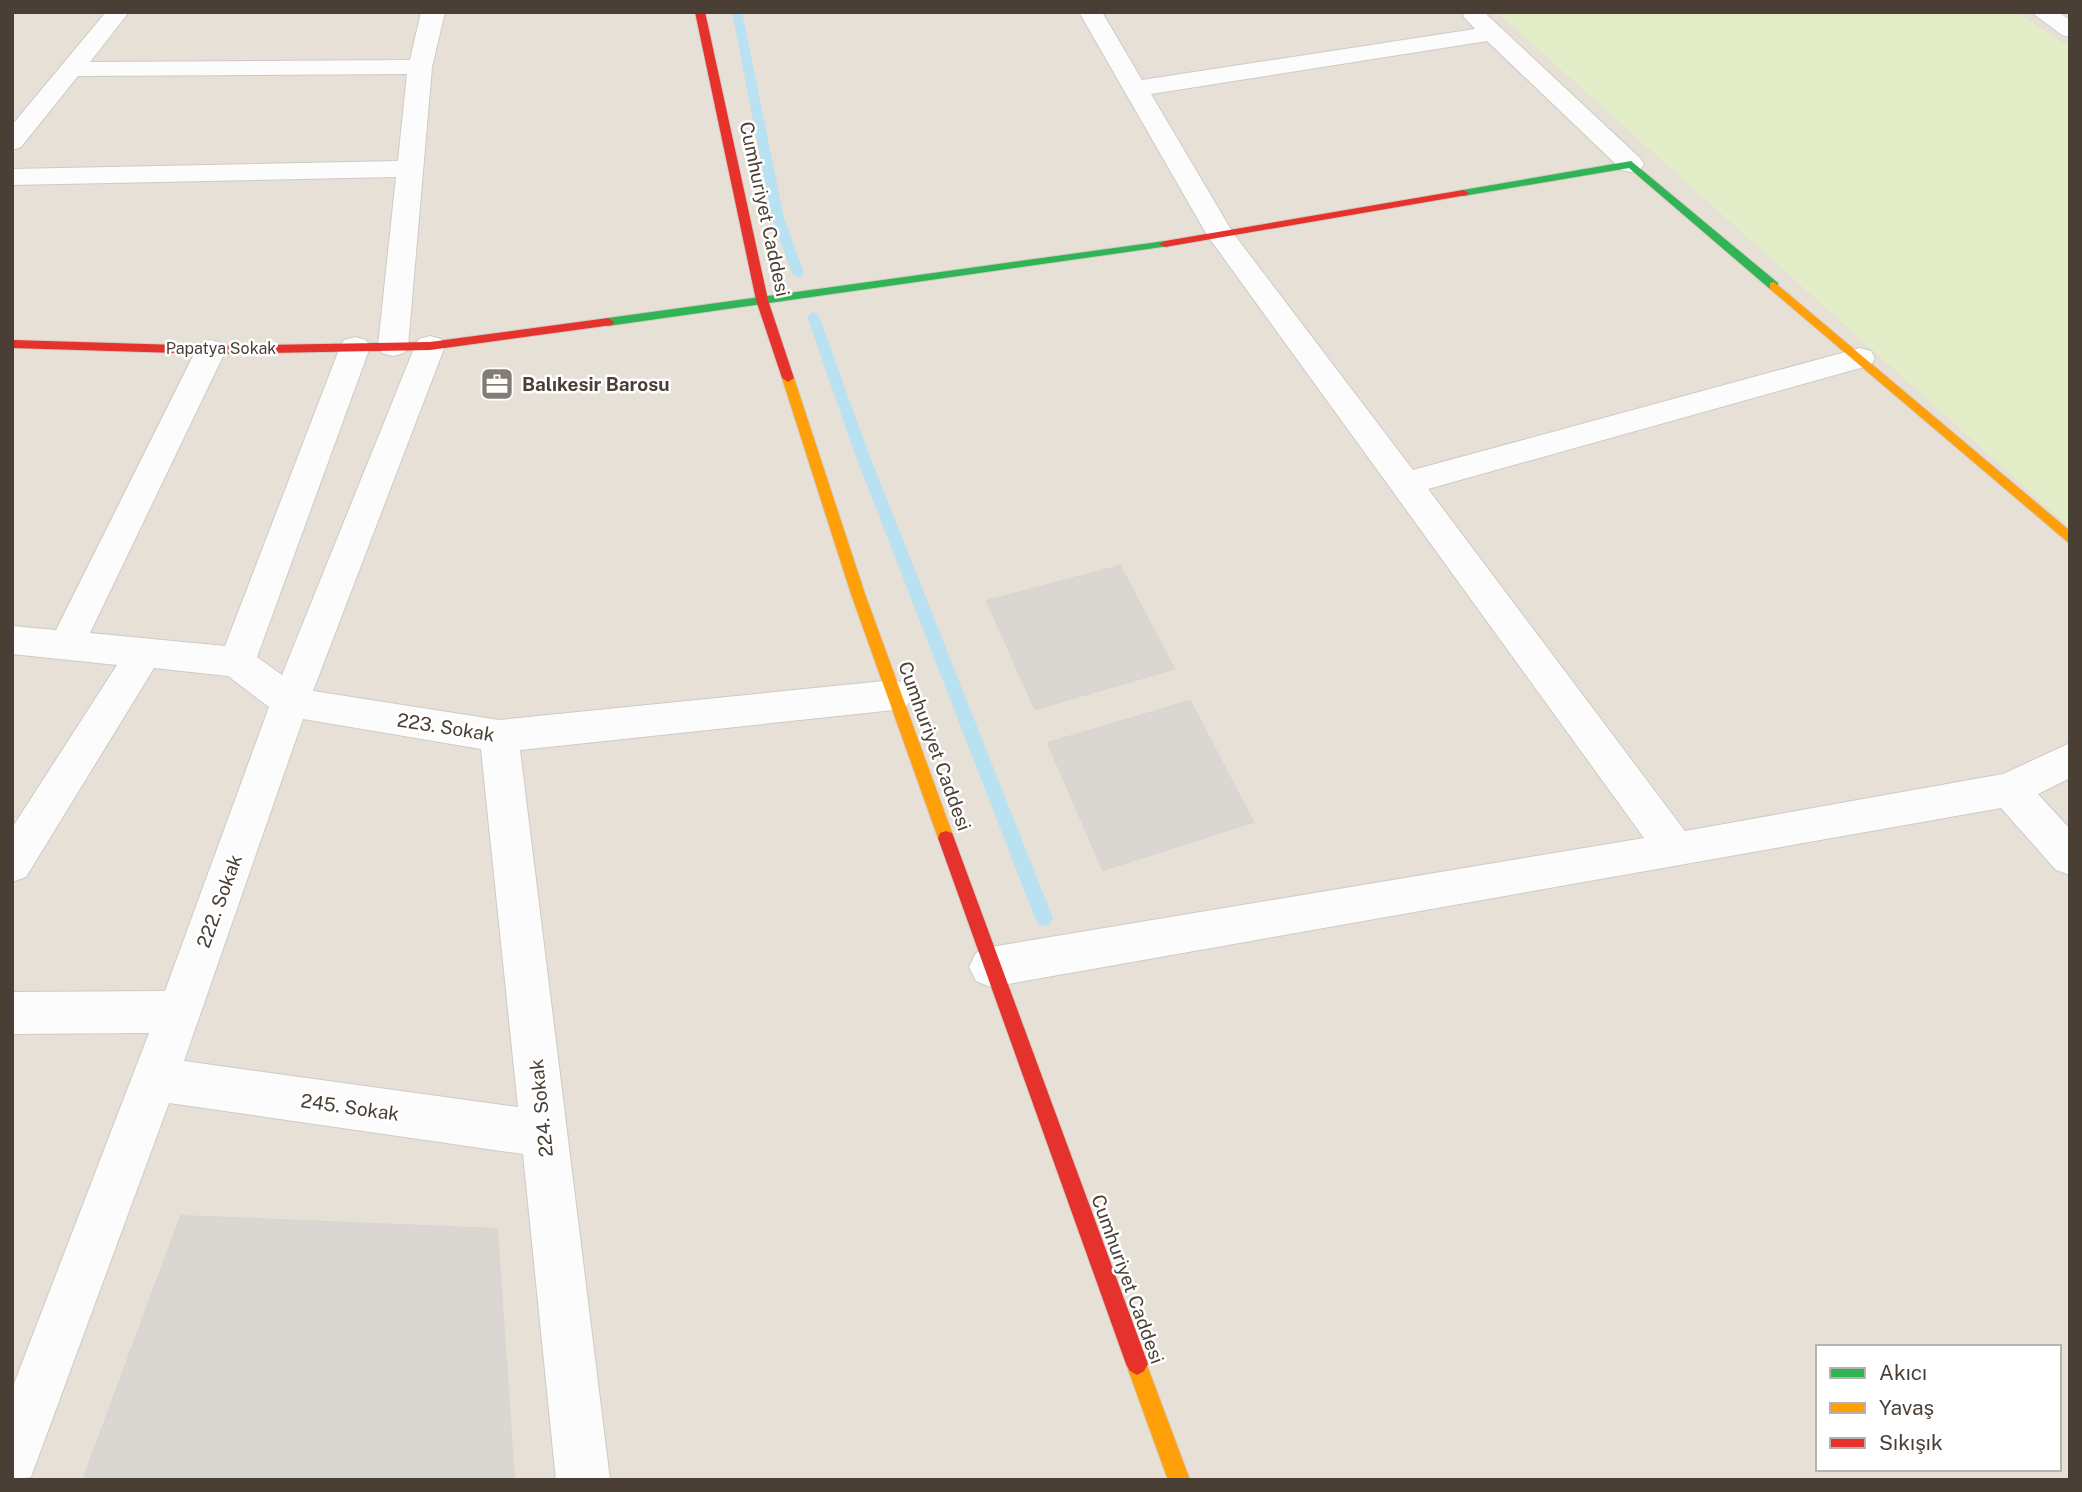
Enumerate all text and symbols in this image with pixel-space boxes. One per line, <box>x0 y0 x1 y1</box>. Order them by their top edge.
street label: Cumhuriyet Caddesi <box>736 119 794 299</box>
street label: Papatya Sokak <box>166 339 276 358</box>
office icon: Balıkesir Barosu <box>478 365 516 403</box>
place label: Balıkesir Barosu <box>522 373 670 395</box>
street label: Cumhuriyet Caddesi <box>894 658 976 834</box>
street label: 223. Sokak <box>396 708 497 746</box>
street label: 222. Sokak <box>192 851 246 951</box>
street label: 224. Sokak <box>525 1058 557 1158</box>
street label: 245. Sokak <box>299 1089 401 1125</box>
street label: Cumhuriyet Caddesi <box>1087 1191 1169 1367</box>
legend <box>1816 1345 2061 1471</box>
text: Akıcı <box>1879 1360 1927 1385</box>
text: Yavaş <box>1879 1395 1934 1420</box>
text: Sıkışık <box>1879 1430 1943 1455</box>

